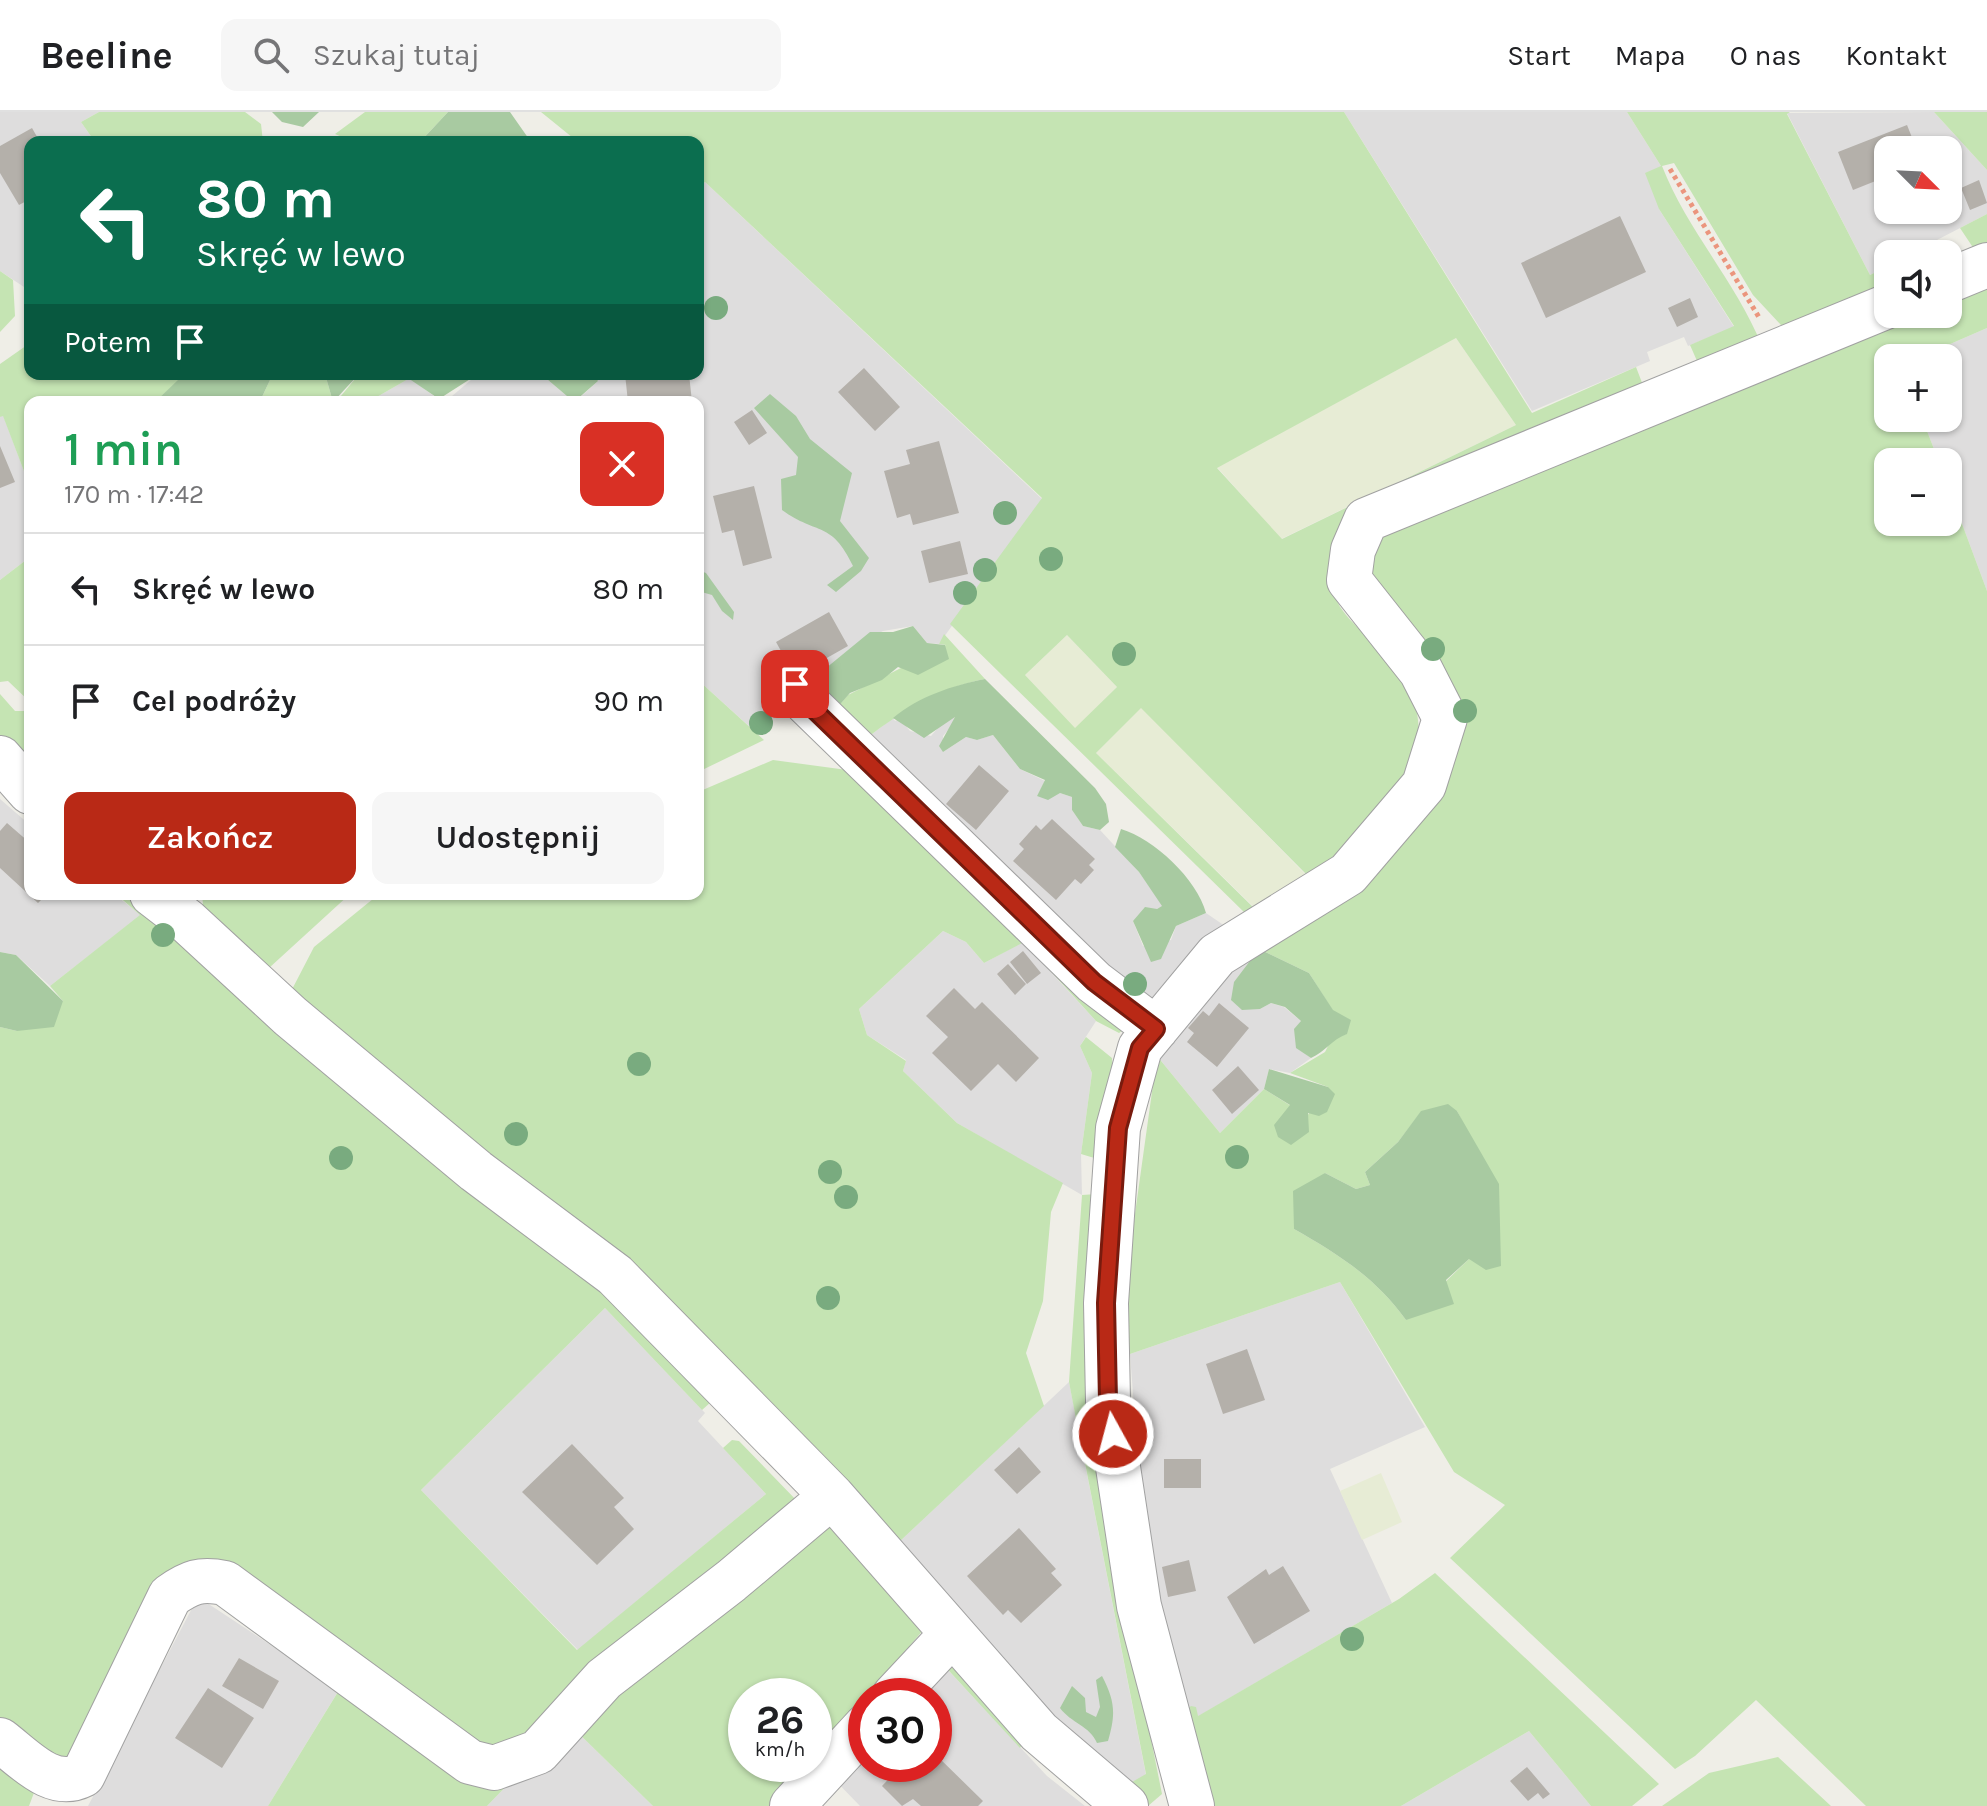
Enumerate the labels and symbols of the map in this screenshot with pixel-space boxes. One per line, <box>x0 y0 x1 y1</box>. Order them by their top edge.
north arrow <box>1874 136 1962 224</box>
pin <box>761 650 829 718</box>
position arrow <box>1071 1392 1155 1476</box>
speed limit sign: 30 <box>848 1678 952 1782</box>

